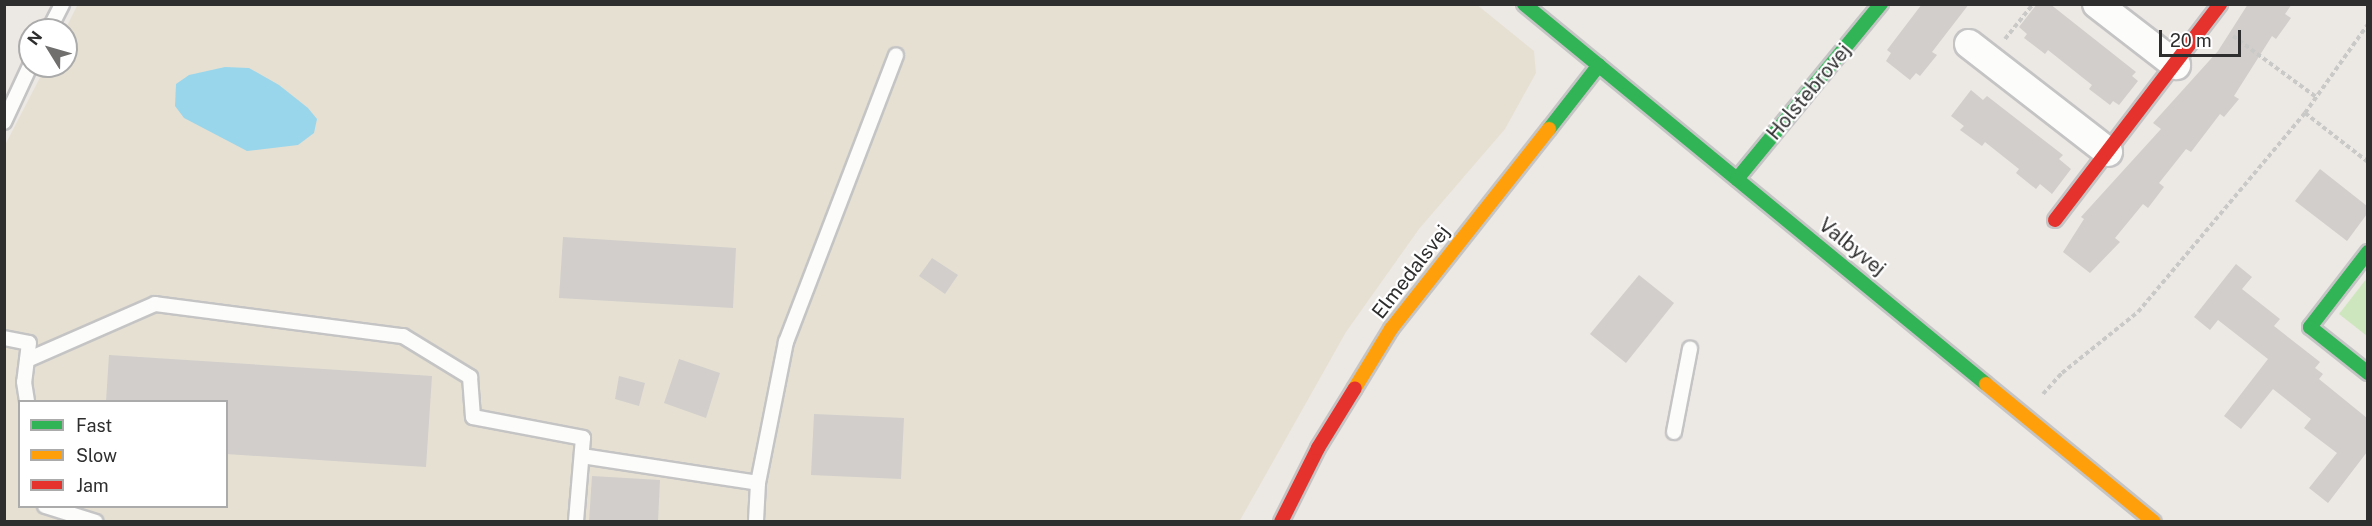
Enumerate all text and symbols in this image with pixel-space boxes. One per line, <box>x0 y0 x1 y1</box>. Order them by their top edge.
north arrow <box>18 18 78 78</box>
scale bar <box>2162 18 2244 56</box>
text: N <box>23 27 46 49</box>
text: 20 m <box>2170 30 2212 51</box>
street label: Holstebrovej <box>1762 39 1856 145</box>
street label: Valbyvej <box>1814 213 1890 281</box>
street label: Elmedalsvej <box>1367 220 1455 324</box>
legend <box>18 400 228 508</box>
text: Fast <box>76 415 112 436</box>
text: Slow <box>76 445 117 466</box>
text: Jam <box>76 475 109 496</box>

